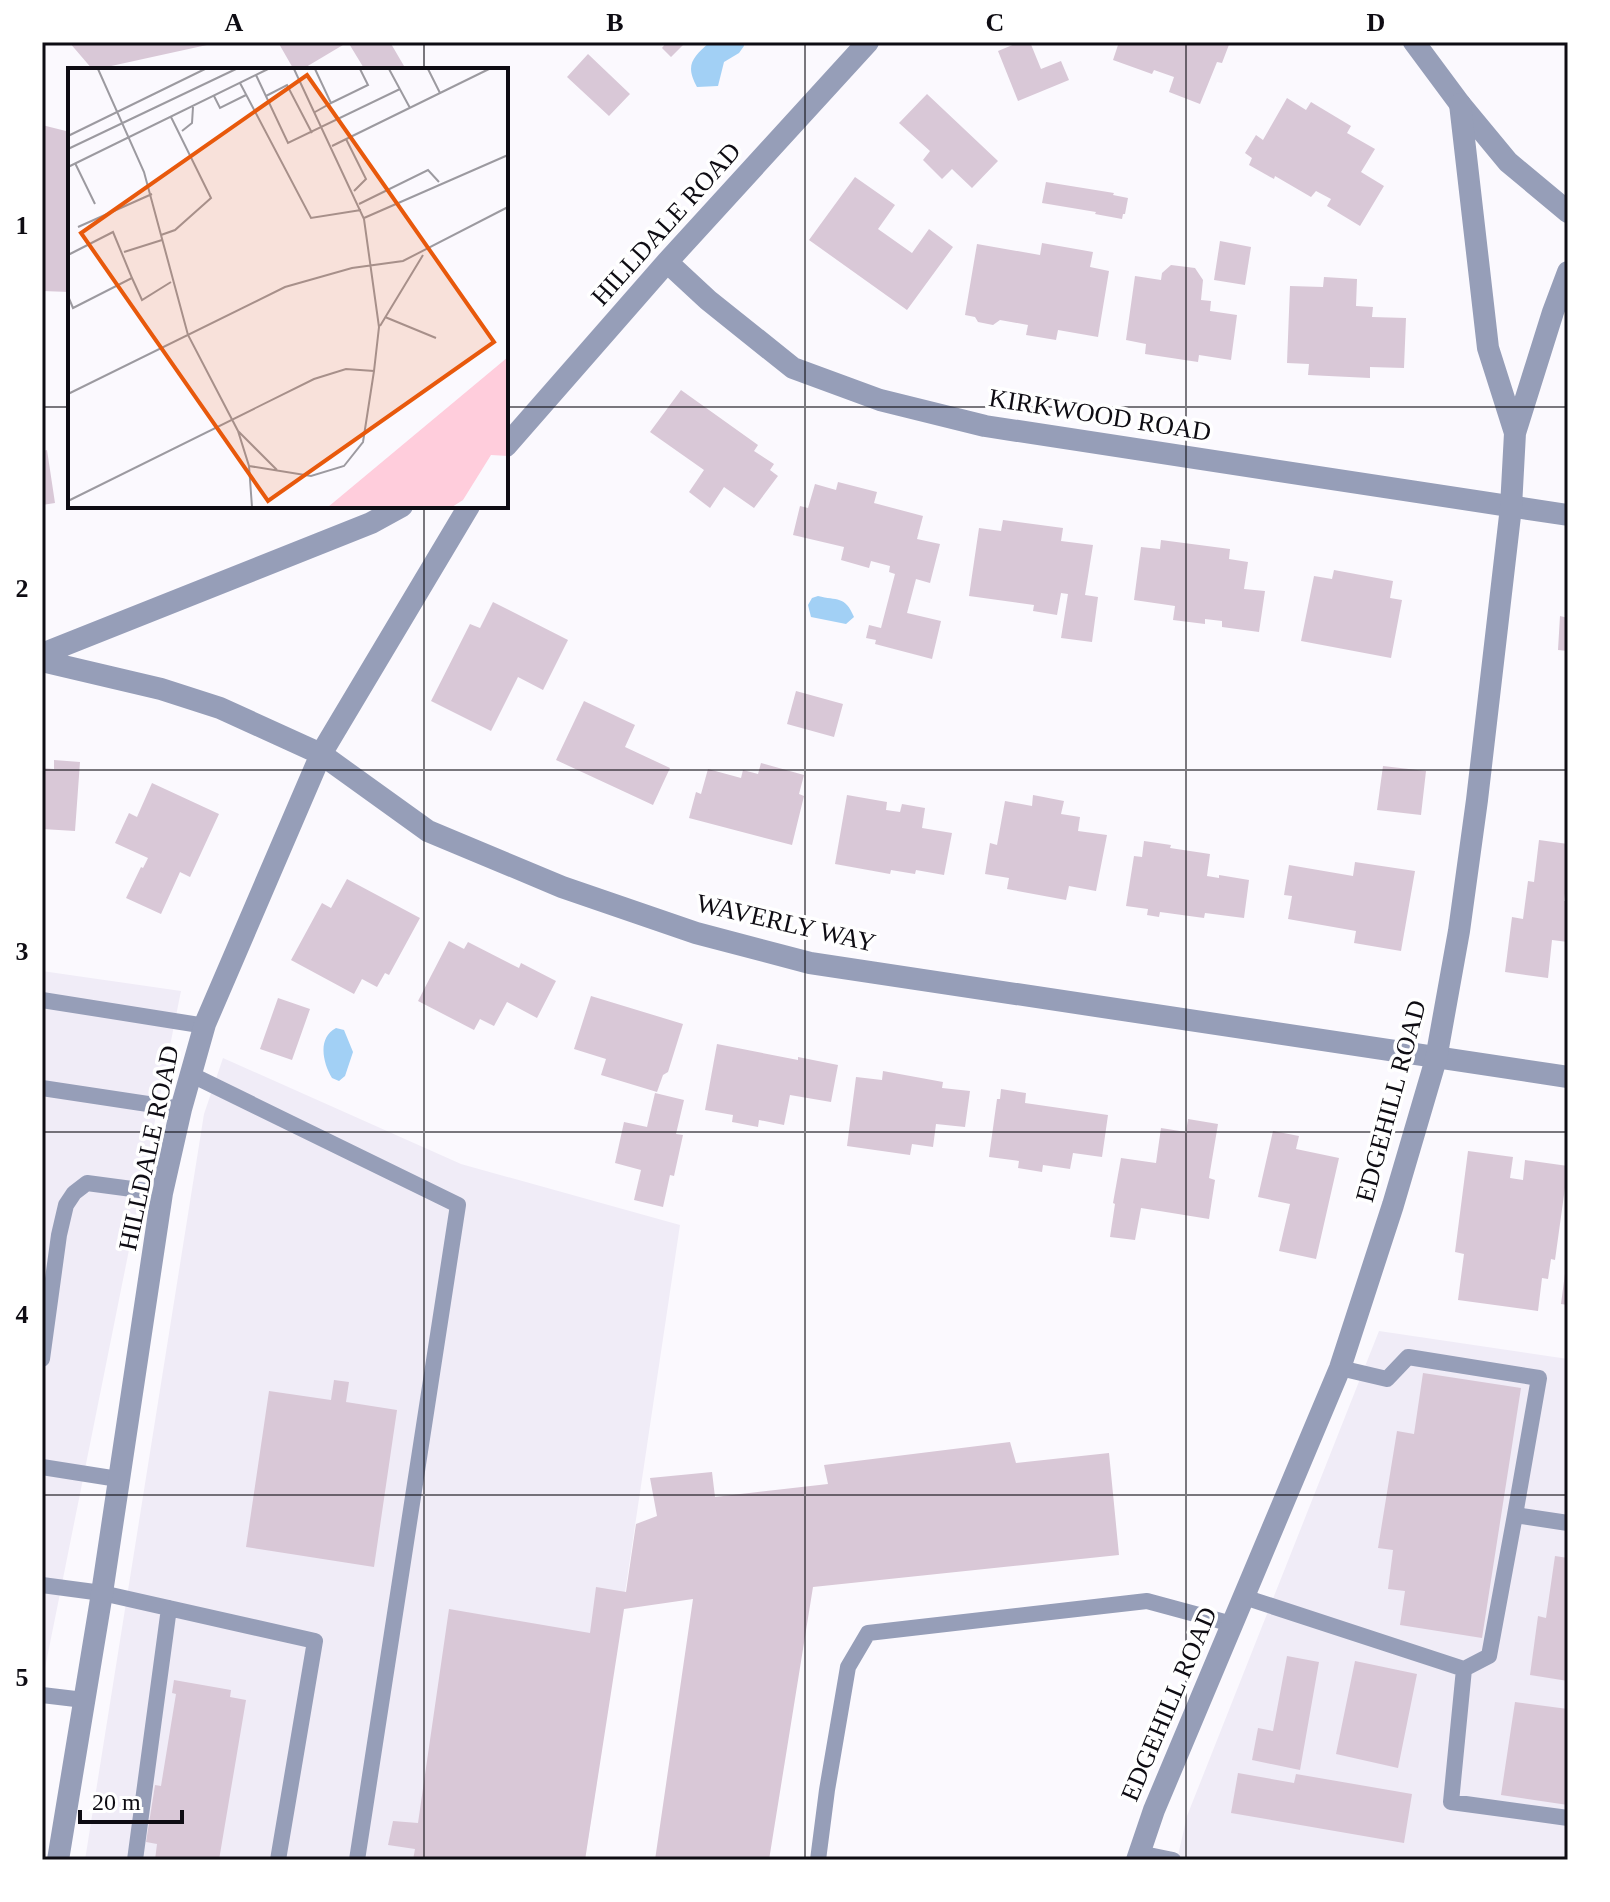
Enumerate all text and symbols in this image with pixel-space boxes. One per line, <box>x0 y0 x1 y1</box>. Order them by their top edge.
text: A <box>225 8 244 37</box>
text: B <box>606 8 624 37</box>
text: C <box>986 8 1004 37</box>
text: D <box>1367 8 1385 37</box>
inset map <box>68 68 508 508</box>
street label: HILLDALE ROAD <box>585 137 747 311</box>
text: 1 <box>16 211 29 240</box>
street label: KIRKWOOD ROAD <box>987 383 1213 447</box>
text: 2 <box>16 574 29 603</box>
street label: WAVERLY WAY <box>694 888 879 958</box>
text: 3 <box>16 937 29 966</box>
street label: EDGEHILL ROAD <box>1350 997 1432 1205</box>
street label: HILLDALE ROAD <box>113 1043 185 1253</box>
text: 4 <box>16 1300 29 1329</box>
street label: EDGEHILL ROAD <box>1115 1603 1223 1805</box>
text: 5 <box>16 1663 29 1692</box>
scale bar <box>80 1774 182 1824</box>
text: 20 m <box>92 1789 141 1815</box>

